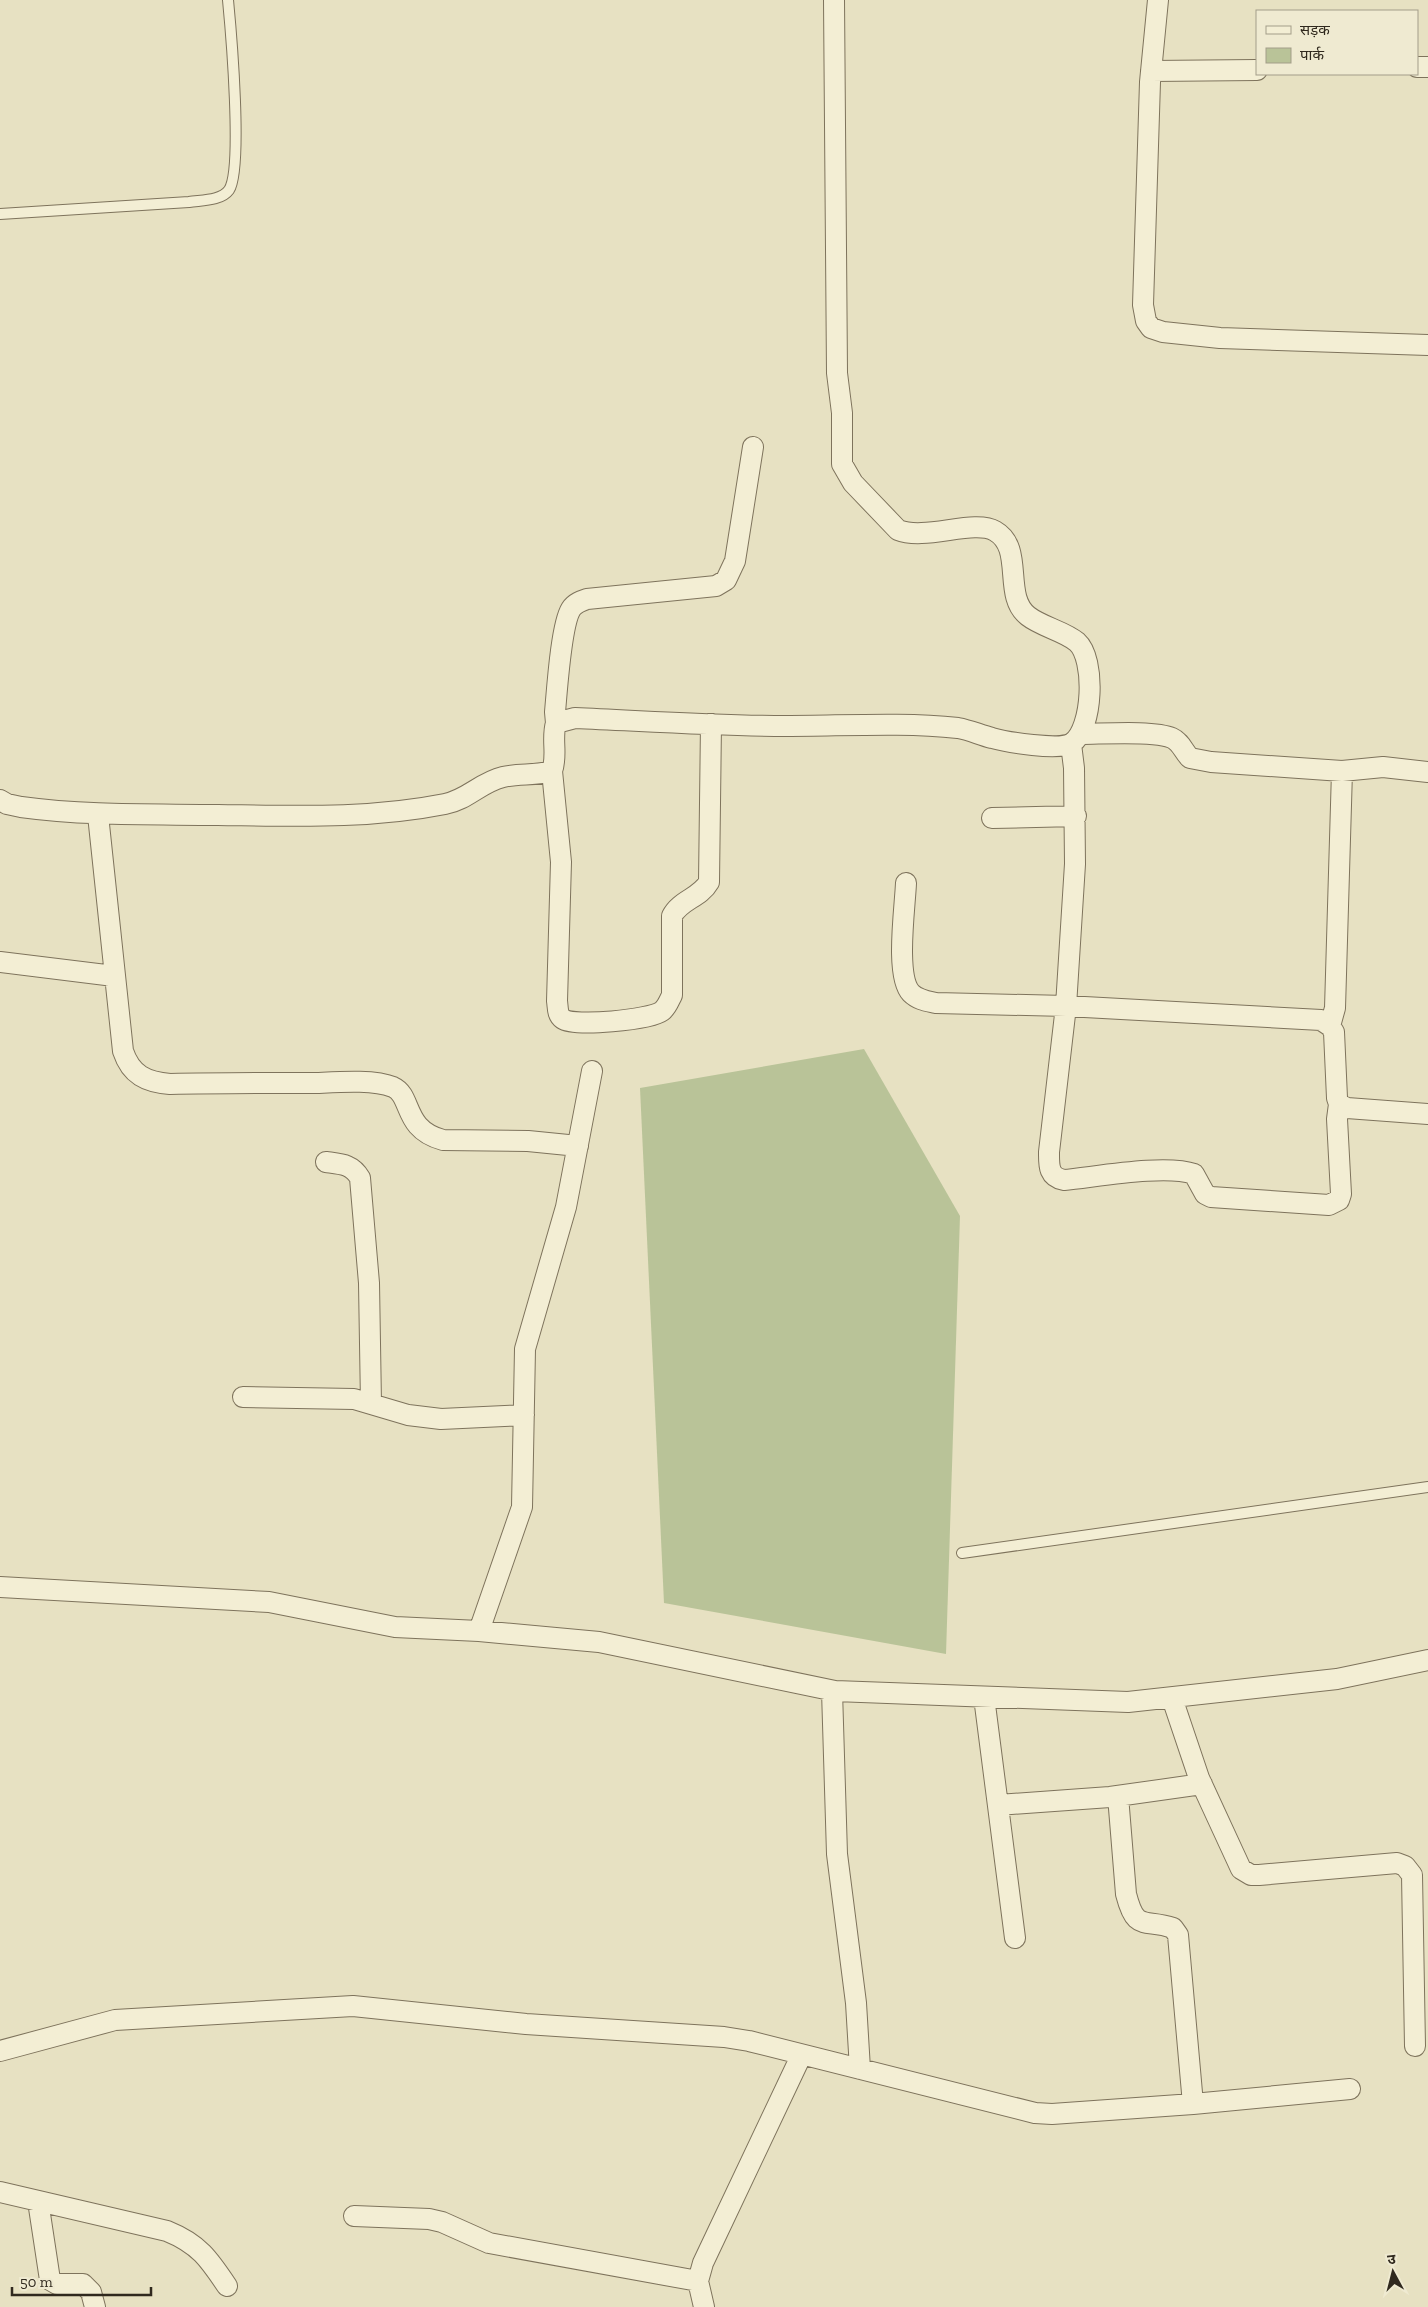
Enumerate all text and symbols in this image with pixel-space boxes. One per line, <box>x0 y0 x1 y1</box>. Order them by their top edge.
legend <box>1256 10 1418 75</box>
text: सड़क <box>1300 21 1330 39</box>
text: पार्क <box>1300 46 1324 64</box>
north arrow <box>1368 2247 1418 2297</box>
text: उ <box>1386 2251 1397 2269</box>
scale bar <box>12 2264 151 2296</box>
text: 50 m <box>20 2273 53 2291</box>

